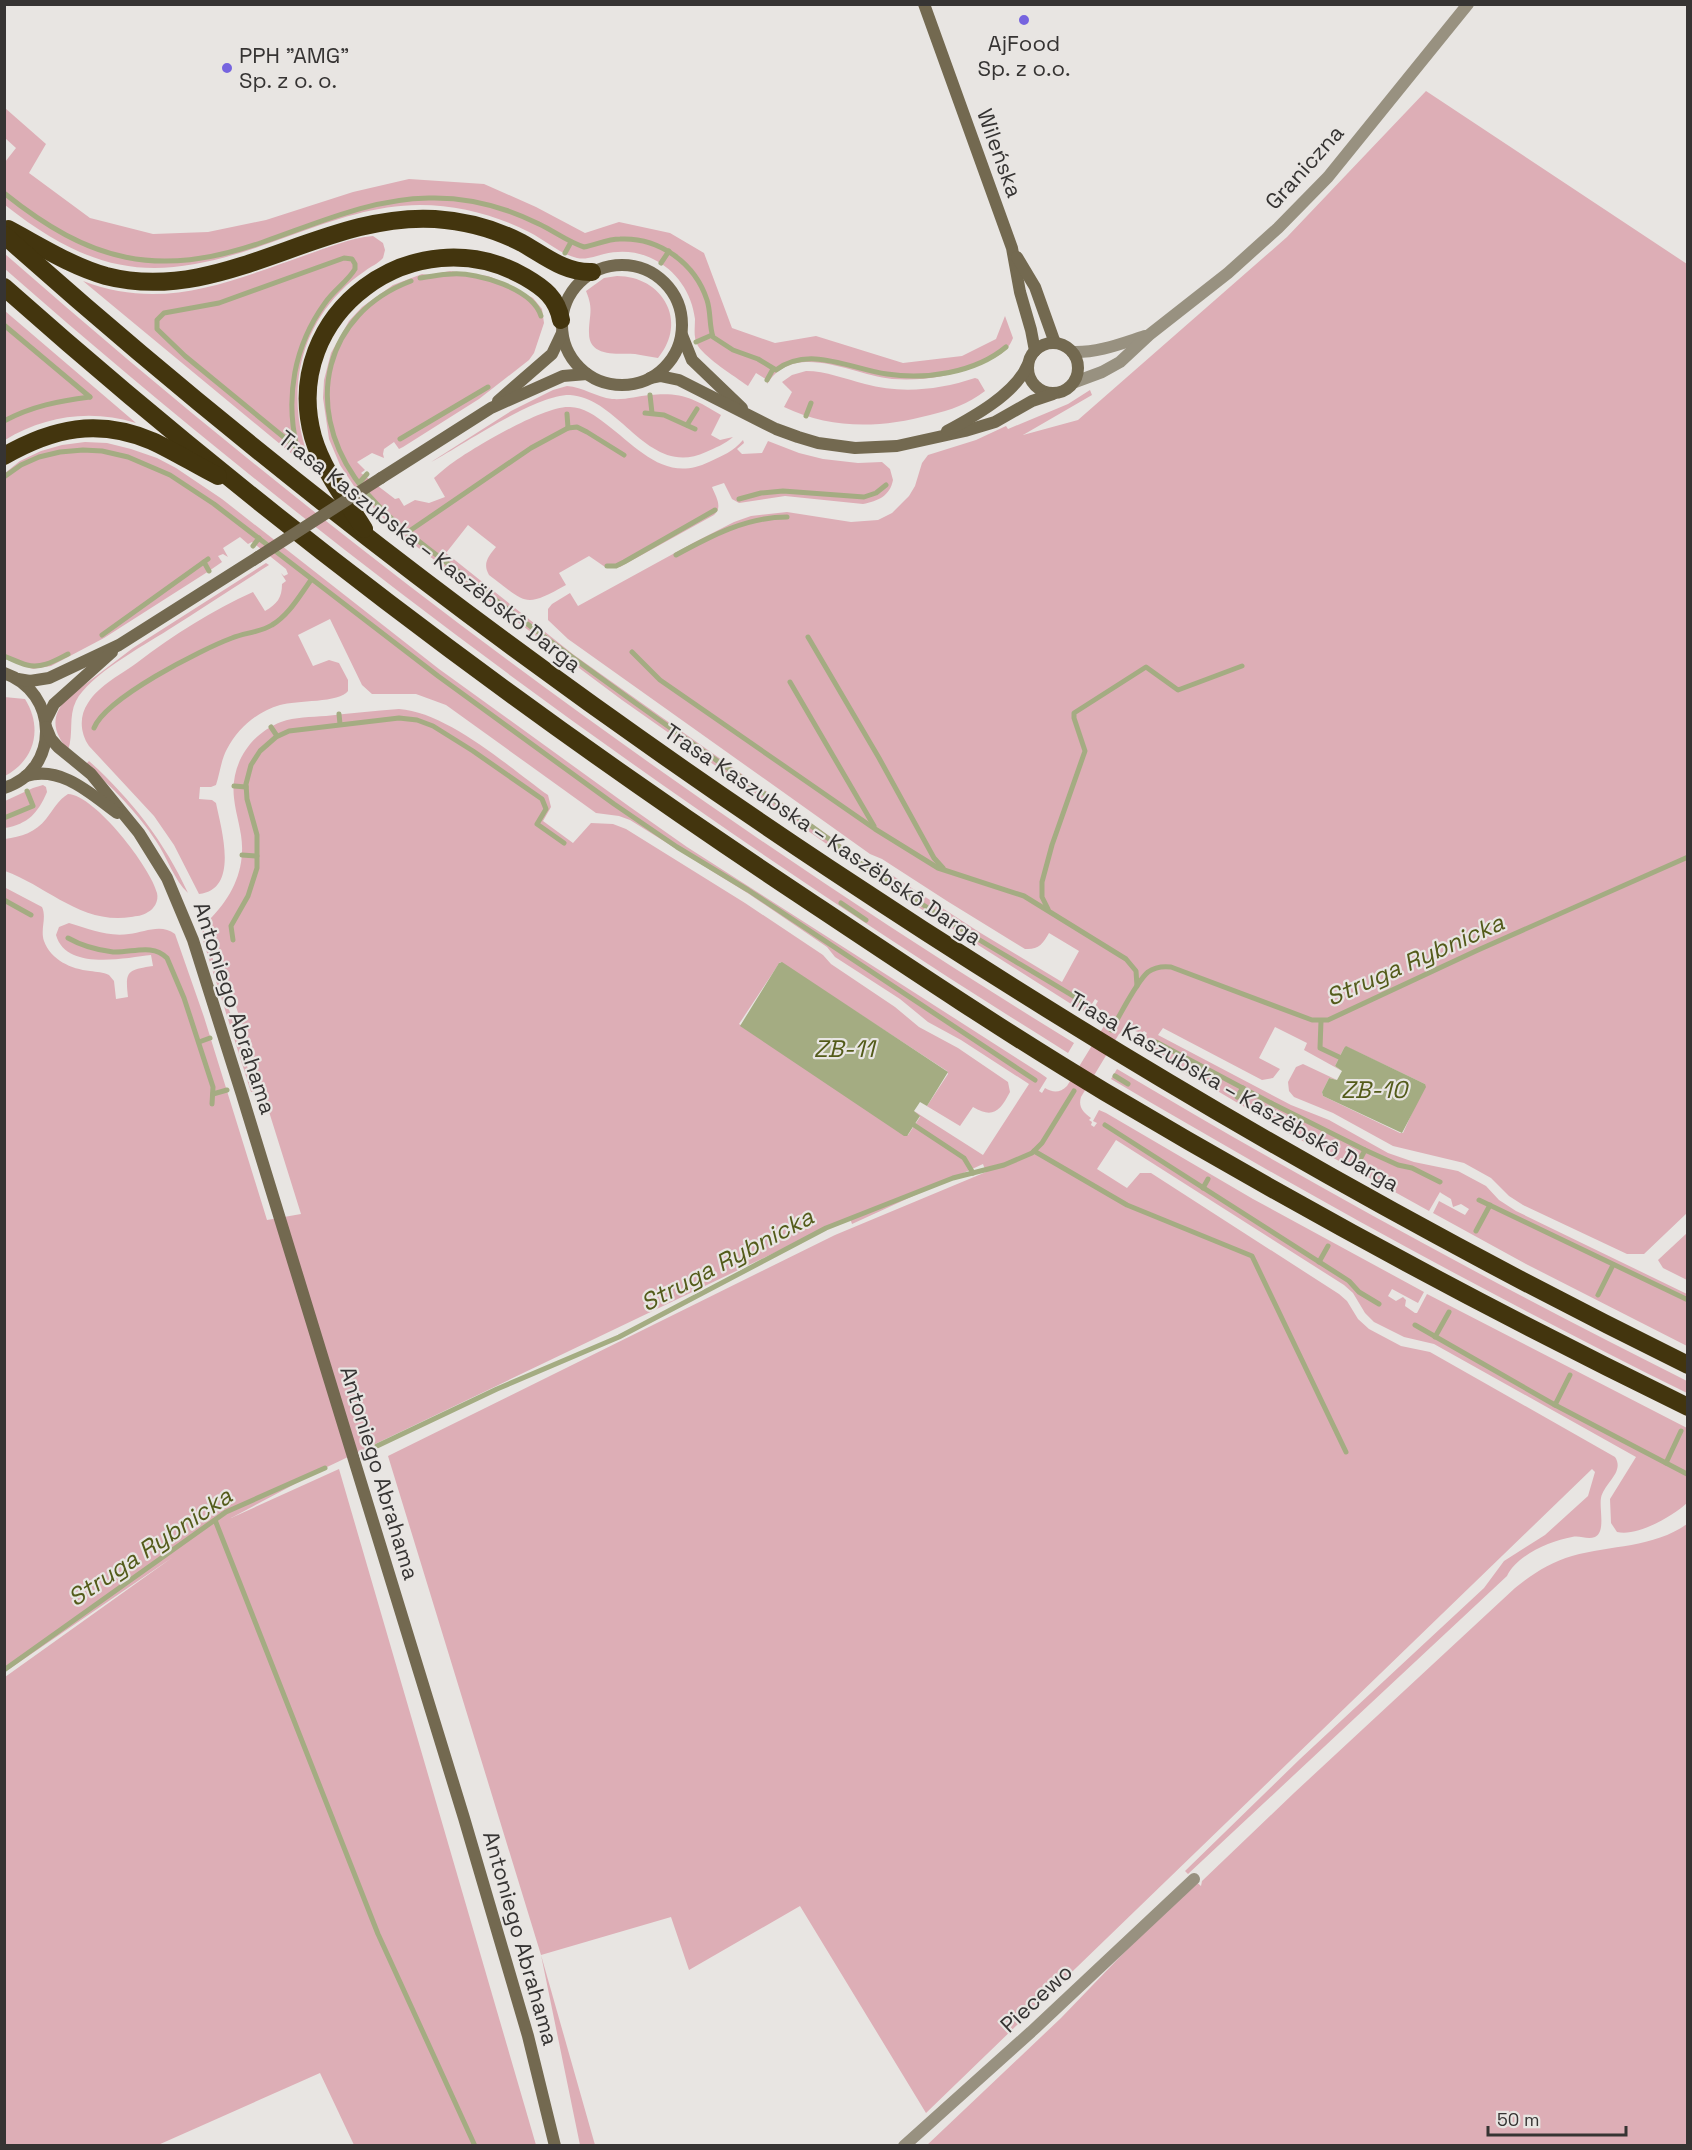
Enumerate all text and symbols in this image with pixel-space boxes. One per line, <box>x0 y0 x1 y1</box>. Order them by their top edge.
marker: AjFood Sp. z o.o. <box>1017 13 1031 27</box>
place label: AjFood Sp. z o.o. <box>978 29 1070 82</box>
place label: PPH "AMG" Sp. z o. o. <box>239 41 349 94</box>
marker: PPH "AMG" Sp. z o. o. <box>220 61 234 75</box>
street label: Wileńska <box>971 105 1029 202</box>
street label: Graniczna <box>1259 119 1350 215</box>
street label: Trasa Kaszubska – Kaszëbskô Darga <box>273 424 588 678</box>
street label: Trasa Kaszubska – Kaszëbskô Darga <box>659 717 988 951</box>
street label: Antoniego Abrahama <box>187 898 283 1118</box>
water label: Struga Rybnicka <box>1321 906 1509 1013</box>
street label: Trasa Kaszubska – Kaszëbskô Darga <box>1064 985 1405 1198</box>
water label: ZB-11 <box>814 1033 877 1064</box>
water label: ZB-10 <box>1341 1074 1410 1105</box>
water label: Struga Rybnicka <box>635 1201 819 1318</box>
street label: Antoniego Abrahama <box>334 1363 426 1583</box>
water label: Struga Rybnicka <box>62 1480 238 1613</box>
street label: Antoniego Abrahama <box>477 1828 565 2049</box>
street label: Piecewo <box>994 1958 1078 2038</box>
scale bar <box>1488 2099 1626 2137</box>
text: 50 m <box>1497 2108 1539 2131</box>

